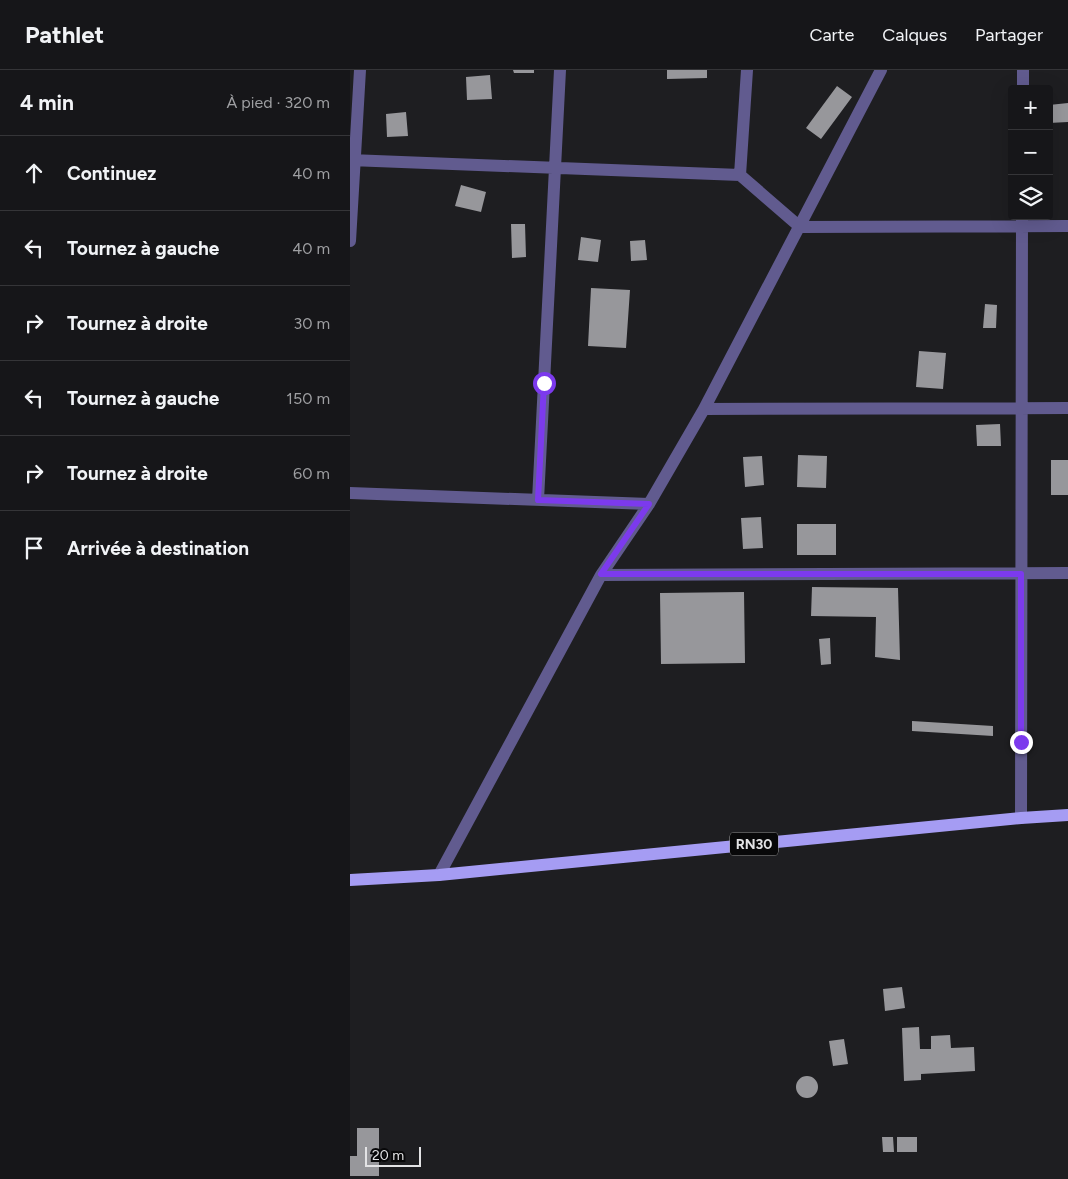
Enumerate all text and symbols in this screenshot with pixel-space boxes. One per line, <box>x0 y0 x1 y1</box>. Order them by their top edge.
text: Pathlet <box>25 20 104 49</box>
text: Carte <box>809 24 854 46</box>
text: Calques <box>882 24 947 46</box>
text: Partager <box>975 24 1043 46</box>
map controls <box>1008 85 1053 220</box>
button: + <box>1008 85 1053 130</box>
text: 4 min <box>20 90 74 115</box>
text: À pied · 320 m <box>226 93 330 112</box>
button: − <box>1008 130 1053 175</box>
icon: ahead <box>20 159 48 187</box>
text: Continuez <box>67 162 156 185</box>
text: 40 m <box>292 164 330 183</box>
button: layers <box>1008 175 1053 220</box>
icon: left <box>20 234 48 262</box>
text: Tournez à gauche <box>67 237 219 260</box>
text: 40 m <box>292 239 330 258</box>
icon: right <box>20 309 48 337</box>
text: Tournez à droite <box>67 312 208 335</box>
text: 30 m <box>293 314 330 333</box>
route start <box>533 372 556 395</box>
icon: left <box>20 384 48 412</box>
text: Tournez à gauche <box>67 387 219 410</box>
text: 150 m <box>286 389 330 408</box>
icon: right <box>20 459 48 487</box>
text: Tournez à droite <box>67 462 208 485</box>
text: 60 m <box>293 464 330 483</box>
icon: arrive <box>20 534 48 562</box>
text: Arrivée à destination <box>67 537 249 560</box>
route end <box>1010 731 1033 754</box>
road number: RN30 <box>730 832 778 856</box>
scale bar <box>365 1144 421 1167</box>
text: 20 m <box>372 1147 404 1164</box>

